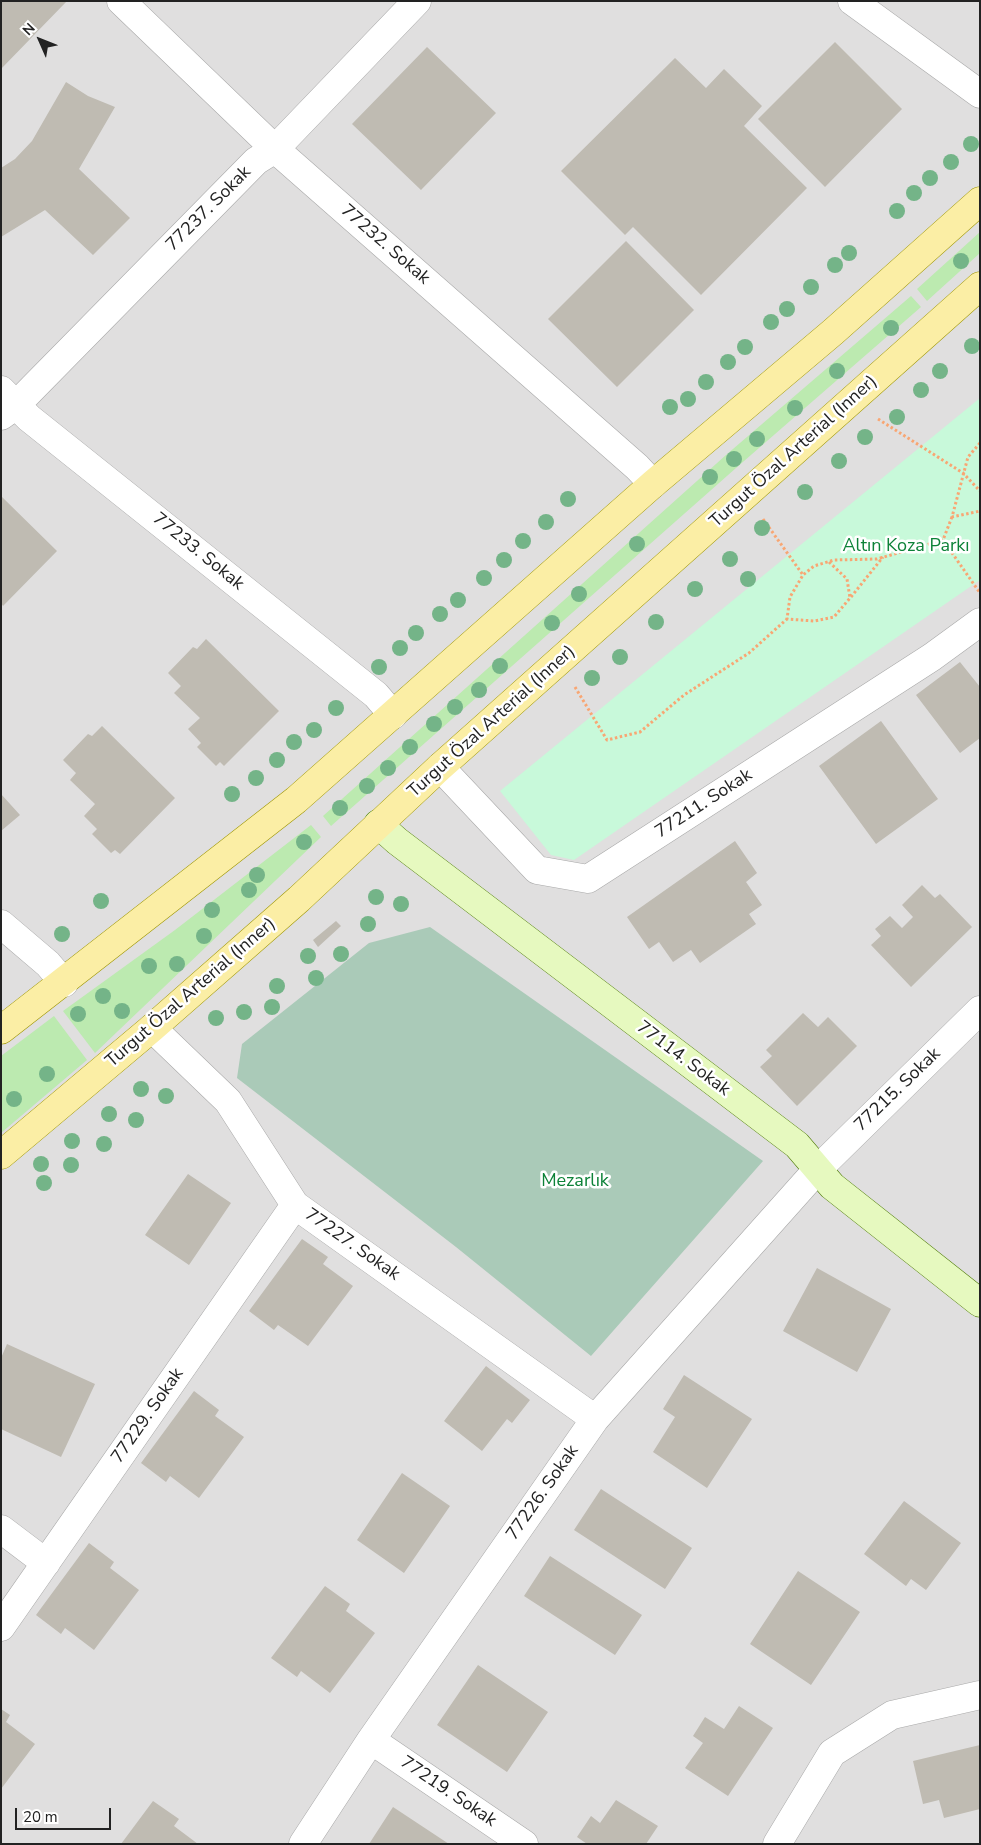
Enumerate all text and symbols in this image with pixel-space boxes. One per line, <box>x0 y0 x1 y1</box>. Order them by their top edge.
north arrow <box>15 15 65 65</box>
text: N <box>18 19 39 40</box>
street label: 77237. Sokak <box>162 162 256 256</box>
street label: 77232. Sokak <box>336 200 434 290</box>
street label: Turgut Özal Arterial (Inner) <box>706 371 882 533</box>
street label: 77233. Sokak <box>148 509 248 595</box>
park label: Altın Koza Parkı <box>842 536 970 558</box>
street label: Turgut Özal Arterial (Inner) <box>404 641 580 803</box>
street label: 77211. Sokak <box>651 765 757 843</box>
street label: Turgut Özal Arterial (Inner) <box>102 913 280 1073</box>
street label: 77114. Sokak <box>632 1017 734 1101</box>
street label: 77215. Sokak <box>850 1044 946 1136</box>
park label: Mezarlık <box>541 1171 609 1193</box>
street label: 77227. Sokak <box>300 1204 404 1286</box>
street label: 77229. Sokak <box>107 1364 189 1468</box>
street label: 77226. Sokak <box>502 1441 584 1545</box>
street label: 77219. Sokak <box>396 1752 500 1832</box>
scale bar <box>18 1798 114 1830</box>
text: 20 m <box>23 1807 58 1827</box>

